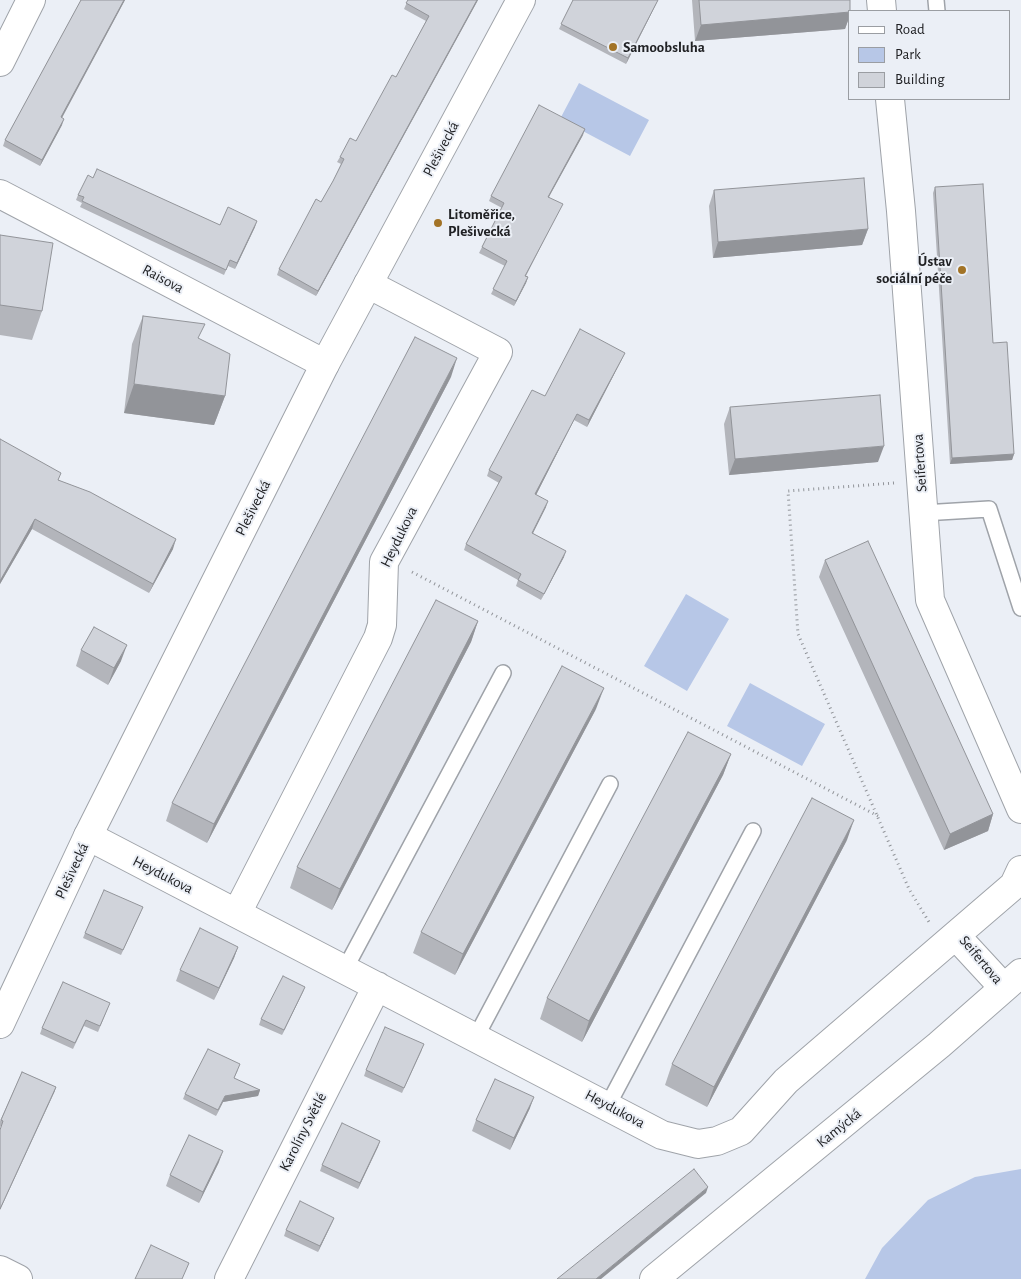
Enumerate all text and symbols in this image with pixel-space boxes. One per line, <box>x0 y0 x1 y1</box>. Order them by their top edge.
legend <box>848 10 1011 100</box>
text: Road <box>895 22 925 37</box>
place label: Samoobsluha <box>623 38 705 56</box>
marker: Samoobsluha <box>607 41 619 53</box>
text: Park <box>895 47 921 62</box>
text: Building <box>895 72 945 87</box>
street label: Plešivecká <box>419 118 463 180</box>
place label: Litoměřice, Plešivecká <box>448 205 515 240</box>
marker: Litoměřice, Plešivecká <box>432 217 444 229</box>
place label: Ústav sociální péče <box>876 252 952 287</box>
street label: Raisova <box>139 261 187 297</box>
marker: Ústav sociální péče <box>956 264 968 276</box>
street label: Seifertova <box>909 433 931 493</box>
street label: Plešivecká <box>231 477 275 539</box>
street label: Heydukova <box>377 504 421 570</box>
street label: Plešivecká <box>51 840 93 902</box>
street label: Heydukova <box>130 852 196 898</box>
street label: Seifertova <box>955 932 1007 988</box>
street label: Heydukova <box>582 1086 648 1132</box>
street label: Karolíny Světlé <box>275 1090 331 1174</box>
street label: Kamýcká <box>813 1105 865 1151</box>

